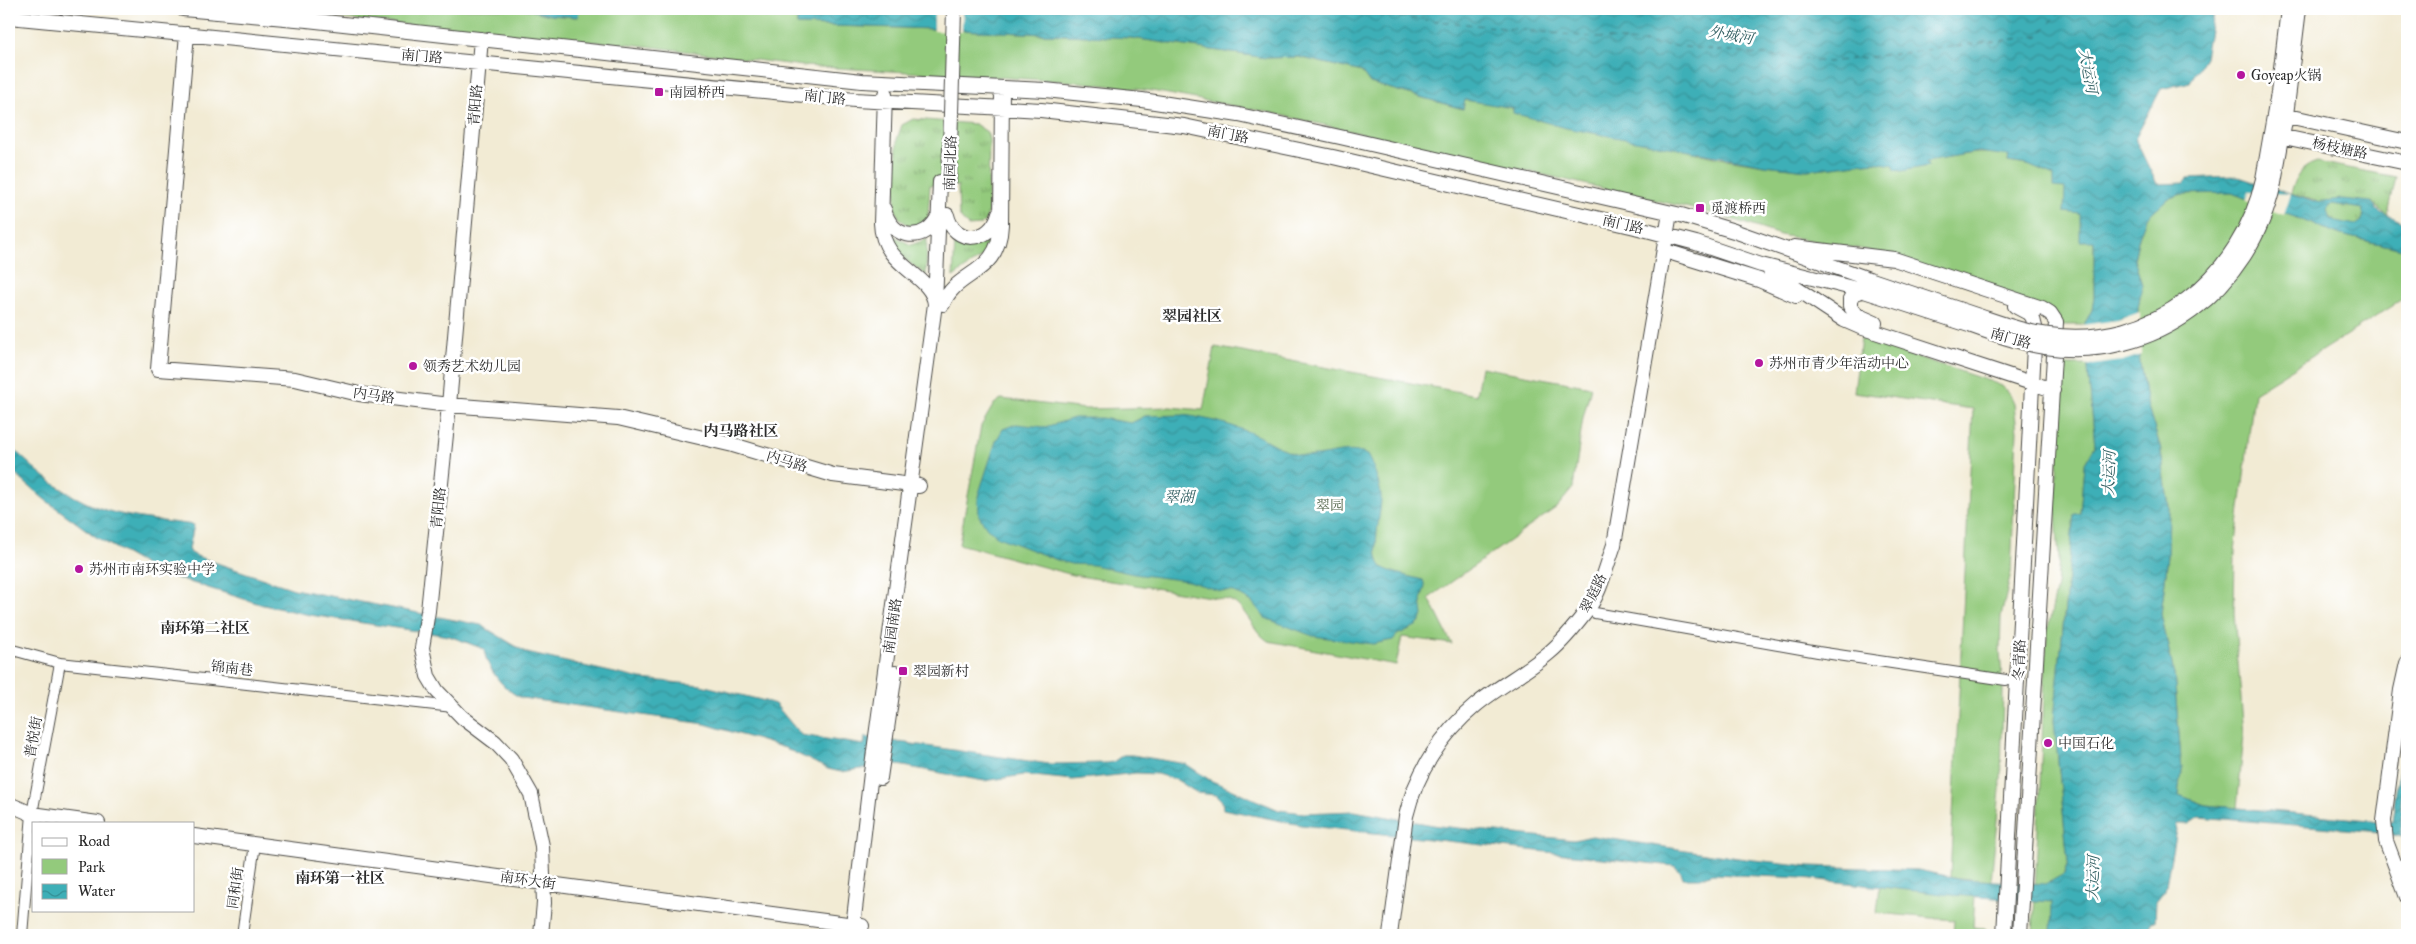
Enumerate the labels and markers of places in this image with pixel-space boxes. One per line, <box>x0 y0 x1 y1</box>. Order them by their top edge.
place label: Goyeap火锅 <box>2251 67 2321 84</box>
marker: Goyeap火锅 <box>2235 69 2247 81</box>
place label: 南园桥西 <box>669 84 725 101</box>
marker: 南园桥西 <box>653 86 665 98</box>
place label: 觅渡桥西 <box>1710 200 1766 217</box>
marker: 觅渡桥西 <box>1694 202 1706 214</box>
place label: 苏州市青少年活动中心 <box>1769 355 1909 372</box>
marker: 苏州市青少年活动中心 <box>1753 357 1765 369</box>
place label: 领秀艺术幼儿园 <box>423 358 521 375</box>
marker: 领秀艺术幼儿园 <box>407 360 419 372</box>
place label: 苏州市南环实验中学 <box>89 561 215 578</box>
marker: 苏州市南环实验中学 <box>73 563 85 575</box>
place label: 翠园新村 <box>913 663 969 680</box>
marker: 翠园新村 <box>897 665 909 677</box>
place label: 中国石化 <box>2058 735 2114 752</box>
marker: 中国石化 <box>2042 737 2054 749</box>

